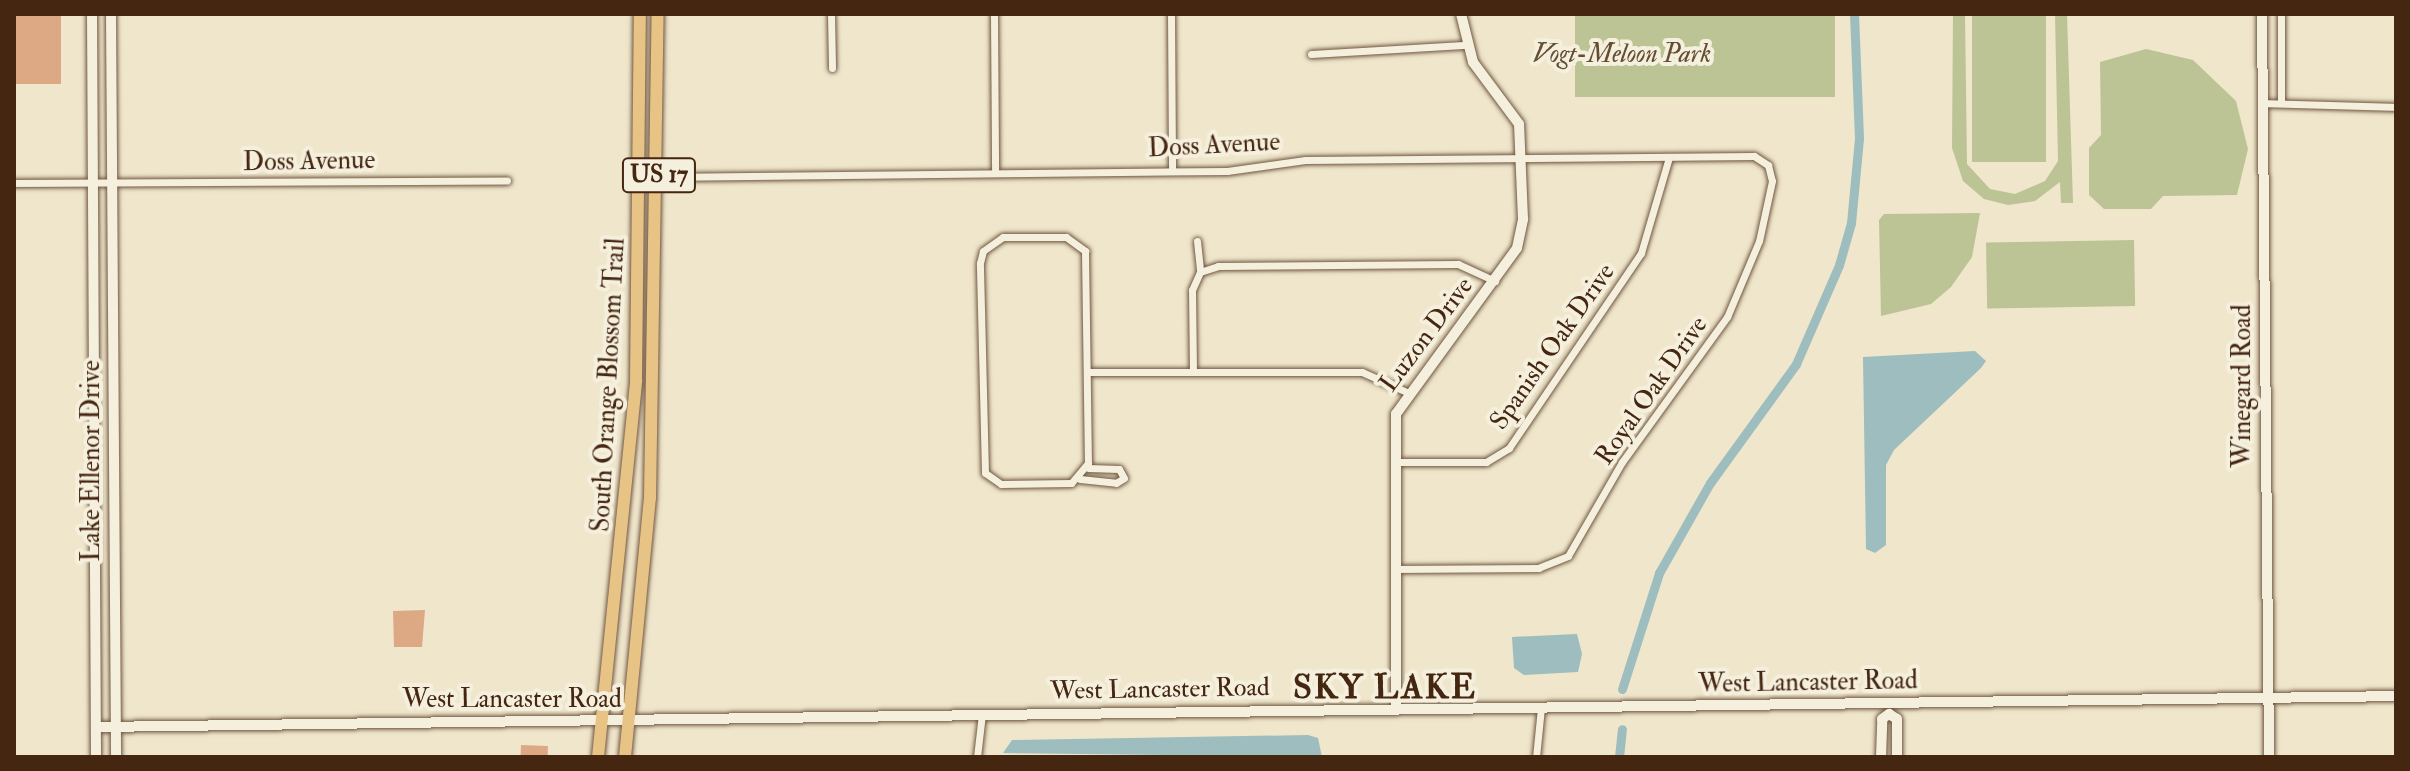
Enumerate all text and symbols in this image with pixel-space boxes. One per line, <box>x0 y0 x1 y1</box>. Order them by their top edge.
park label: Vogt-Meloon Park <box>1533 39 1711 71</box>
street label: Doss Avenue <box>1147 127 1281 165</box>
street label: Doss Avenue <box>243 145 375 179</box>
road number: US 17 <box>621 155 697 195</box>
street label: South Orange Blossom Trail <box>586 237 632 533</box>
street label: Spanish Oak Drive <box>1484 258 1622 436</box>
street label: Luzon Drive <box>1374 271 1480 399</box>
street label: Winegard Road <box>2227 304 2259 468</box>
street label: Royal Oak Drive <box>1589 311 1715 471</box>
street label: Lake Ellenor Drive <box>76 360 108 562</box>
street label: West Lancaster Road <box>1698 665 1918 701</box>
district label: SKY LAKE <box>1293 668 1477 708</box>
street label: West Lancaster Road <box>1050 672 1270 708</box>
street label: West Lancaster Road <box>402 684 622 716</box>

